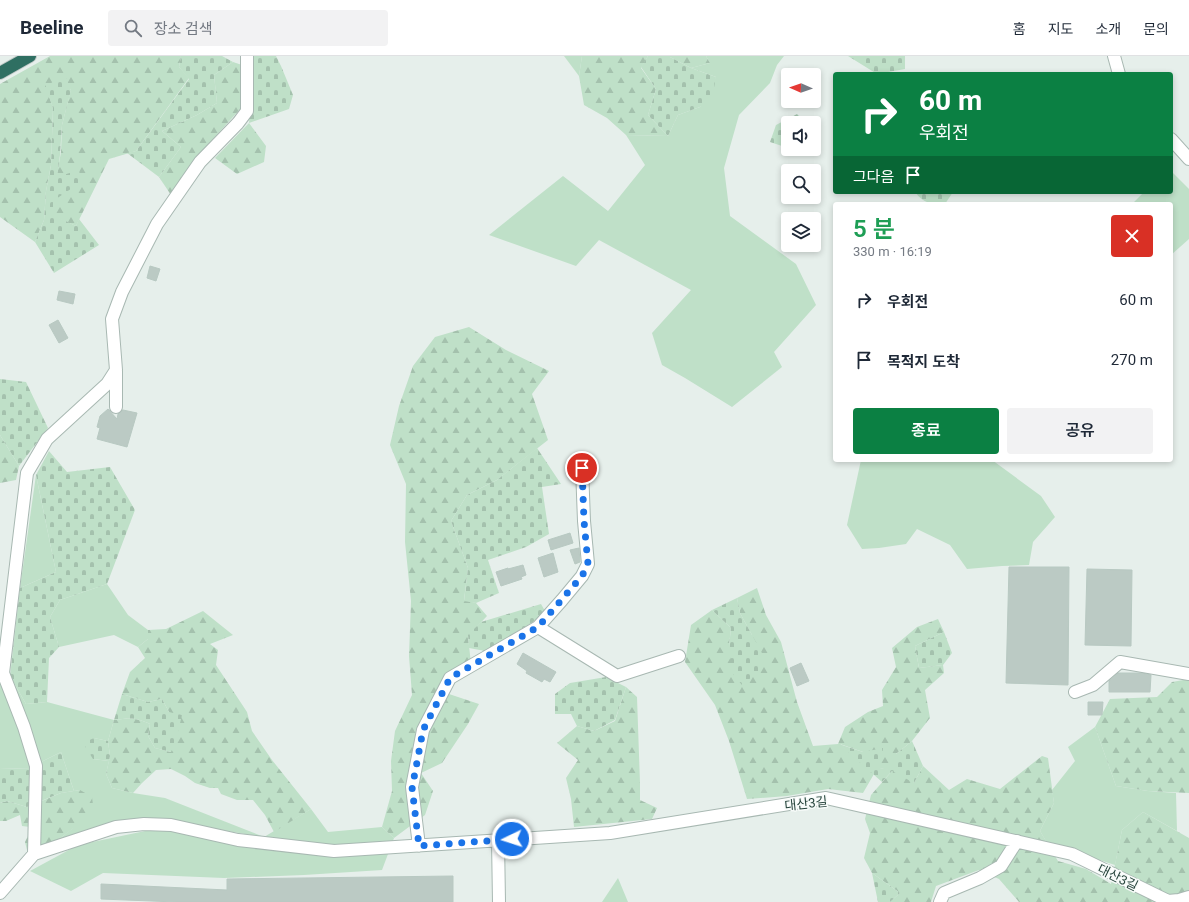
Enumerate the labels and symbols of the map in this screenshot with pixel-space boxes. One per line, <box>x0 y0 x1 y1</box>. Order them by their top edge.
north arrow <box>781 68 821 108</box>
pin <box>565 451 599 485</box>
street label: 대산3길 <box>784 794 828 813</box>
position arrow <box>491 818 533 860</box>
street label: 대산3길 <box>1095 861 1140 894</box>

